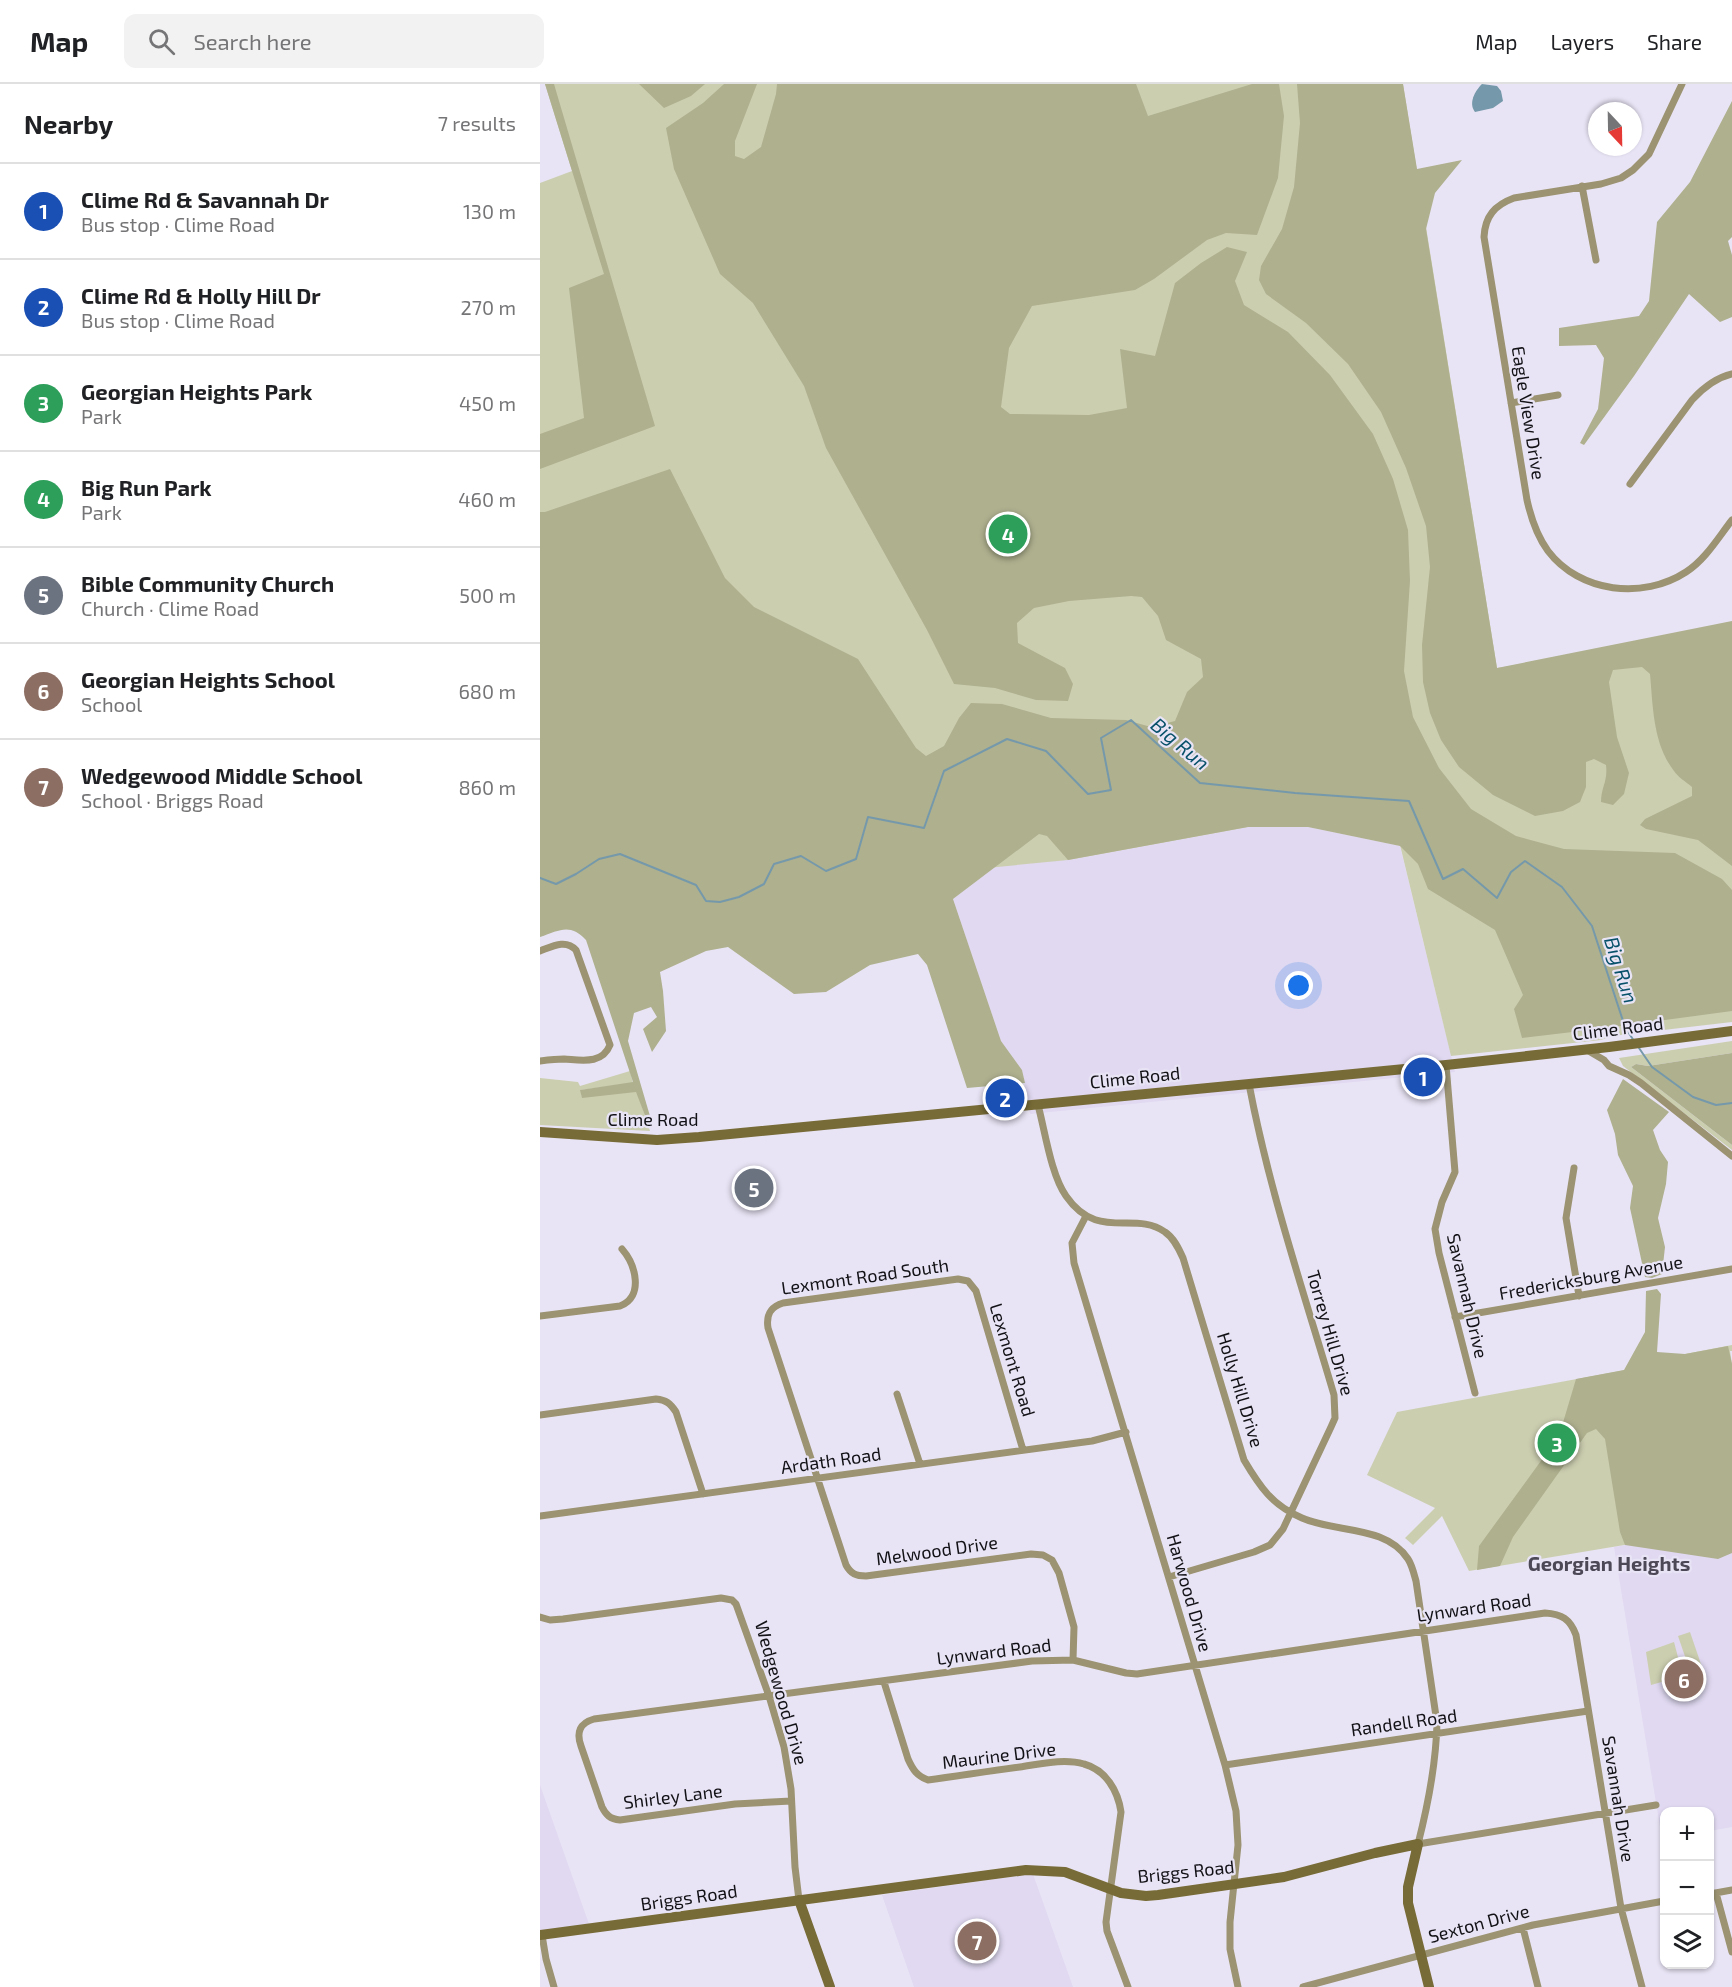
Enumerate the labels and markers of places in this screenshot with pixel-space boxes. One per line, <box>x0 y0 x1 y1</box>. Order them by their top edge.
pin: 4 <box>988 512 1028 556</box>
pin: 1 <box>1404 1054 1442 1100</box>
pin: 2 <box>986 1076 1024 1120</box>
pin: 5 <box>734 1166 774 1210</box>
pin: 3 <box>1538 1420 1576 1466</box>
pin: 6 <box>1664 1656 1704 1702</box>
pin: 7 <box>958 1918 996 1964</box>

